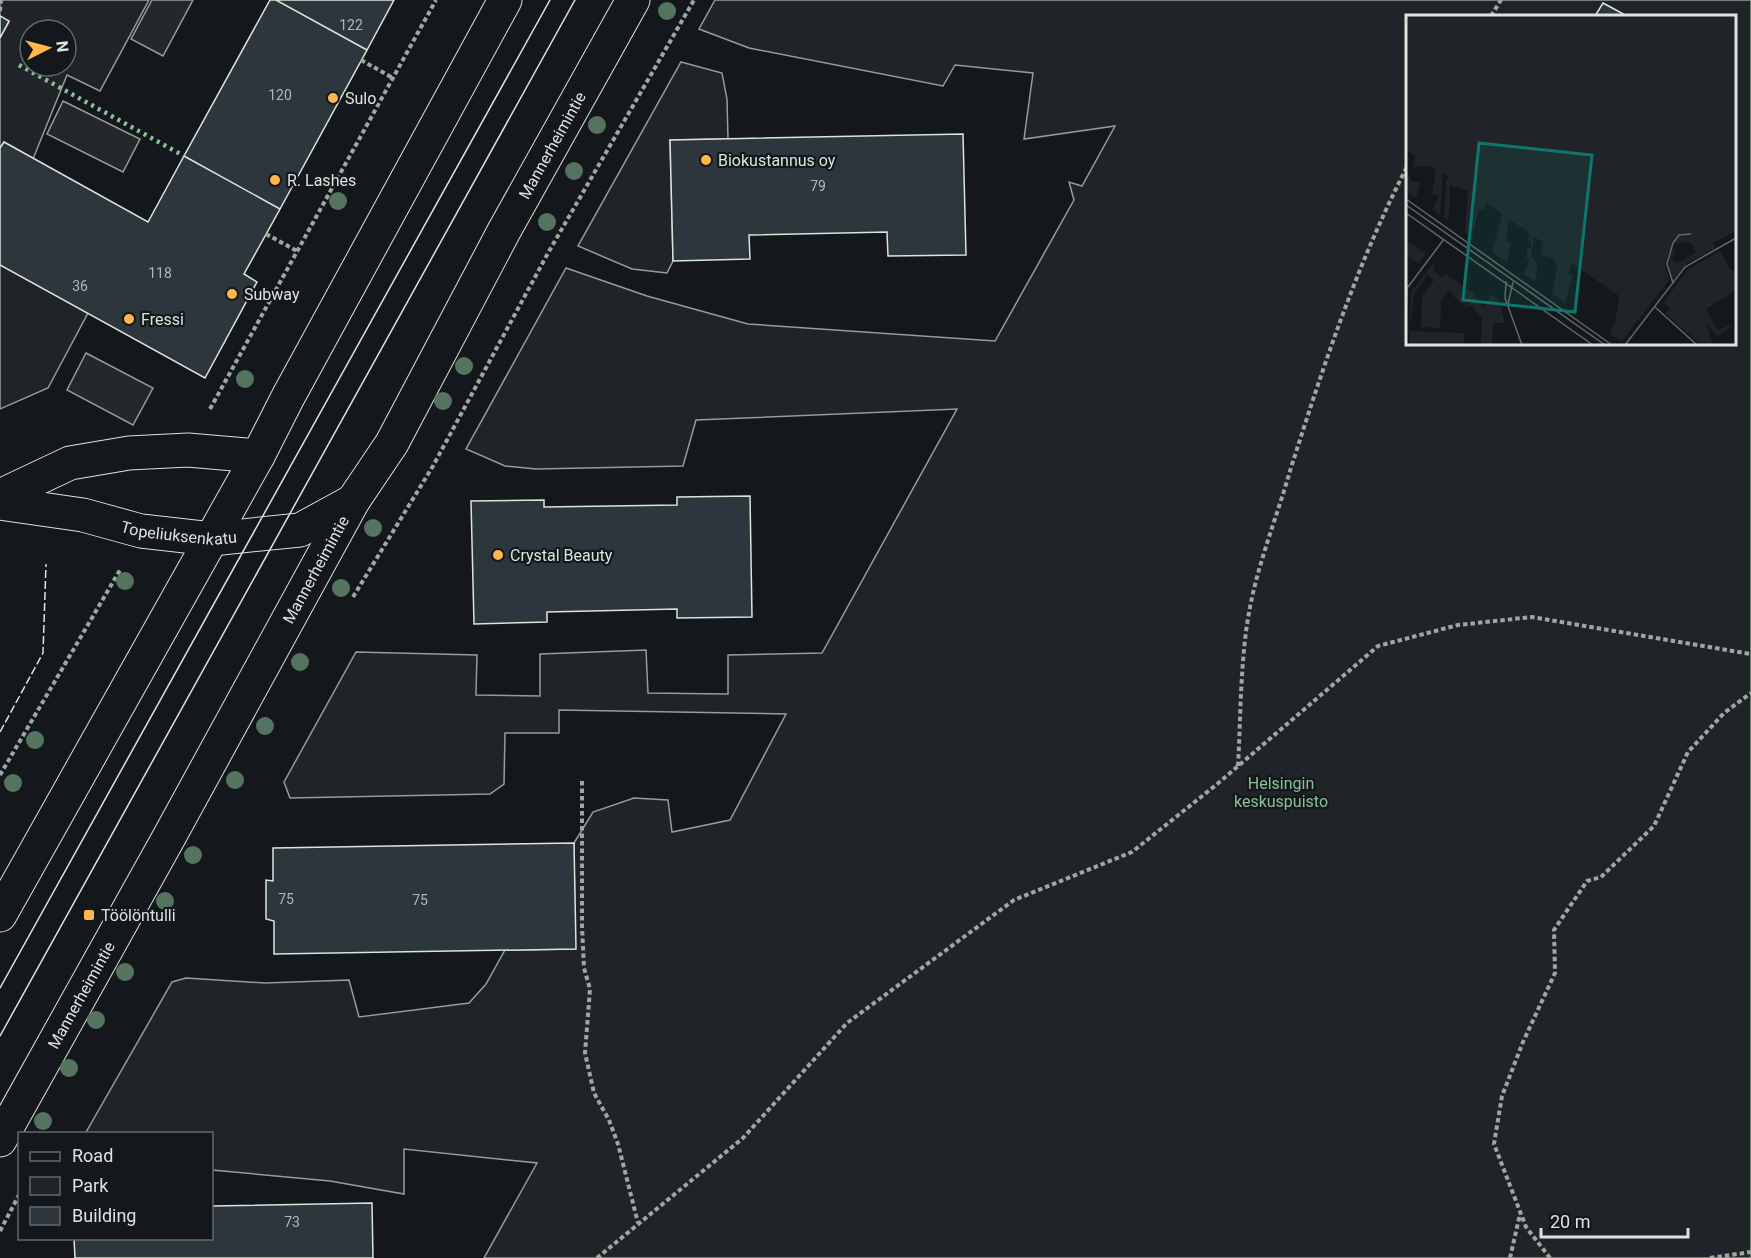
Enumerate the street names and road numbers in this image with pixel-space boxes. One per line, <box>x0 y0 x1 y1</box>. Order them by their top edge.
street label: Mannerheimintie <box>514 88 589 202</box>
street label: Mannerheimintie <box>278 512 353 627</box>
street label: Topeliuksenkatu <box>119 516 238 549</box>
street label: Mannerheimintie <box>43 938 118 1052</box>

